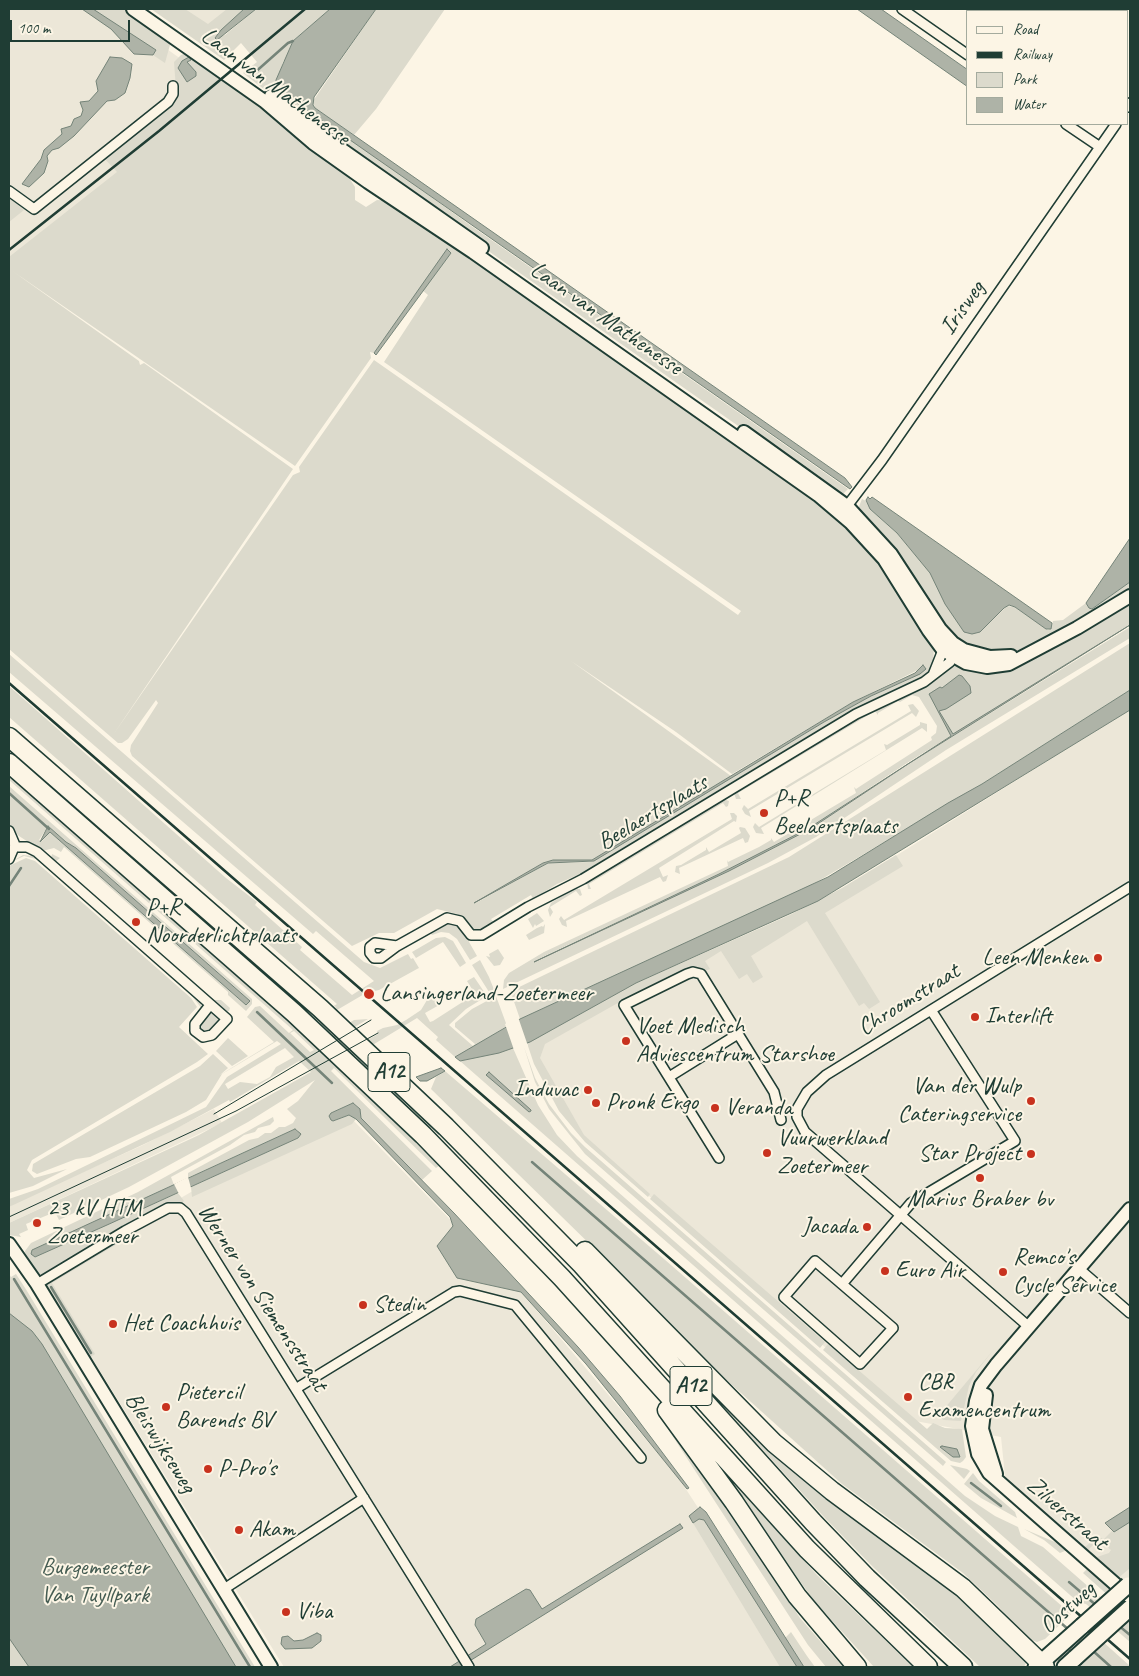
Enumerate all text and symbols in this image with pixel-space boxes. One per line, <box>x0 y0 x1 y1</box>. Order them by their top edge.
scale bar <box>12 10 132 42</box>
legend <box>966 10 1129 125</box>
text: 100 m <box>18 19 50 38</box>
text: Road <box>1013 20 1038 39</box>
street label: Laan van Mathenesse <box>195 22 355 152</box>
text: Railway <box>1013 45 1052 64</box>
text: Park <box>1013 70 1037 89</box>
text: Water <box>1013 95 1046 114</box>
street label: Laan van Mathenesse <box>524 256 688 382</box>
street label: Irisweg <box>934 275 992 341</box>
street label: Beelaertsplaats <box>593 769 713 857</box>
place label: P+R Beelaertsplaats <box>774 785 897 841</box>
marker: P+R Beelaertsplaats <box>758 807 770 819</box>
place label: P+R Noorderlichtplaats <box>146 894 296 950</box>
marker: P+R Noorderlichtplaats <box>130 916 142 928</box>
place label: Leen Menken <box>982 944 1088 972</box>
marker: Leen Menken <box>1092 952 1104 964</box>
street label: Chroomstraat <box>853 957 965 1043</box>
place label: Lansingerland-Zoetermeer <box>380 980 593 1008</box>
marker: Lansingerland-Zoetermeer <box>362 987 376 1001</box>
place label: Interlift <box>985 1003 1052 1031</box>
marker: Interlift <box>969 1011 981 1023</box>
place label: Voet Medisch Adviescentrum Starshoe <box>636 1013 834 1069</box>
marker: Voet Medisch Adviescentrum Starshoe <box>620 1035 632 1047</box>
road number: A12 <box>368 1052 410 1092</box>
place label: Van der Wulp Cateringservice <box>898 1073 1021 1129</box>
place label: Induvac <box>513 1076 578 1104</box>
marker: Induvac <box>582 1084 594 1096</box>
place label: Pronk Ergo <box>606 1089 698 1117</box>
place label: Veranda <box>725 1094 792 1122</box>
marker: Van der Wulp Cateringservice <box>1025 1095 1037 1107</box>
marker: Pronk Ergo <box>590 1097 602 1109</box>
marker: Veranda <box>709 1102 721 1114</box>
place label: Vuurwerkland Zoetermeer <box>777 1125 887 1181</box>
place label: Star Project <box>918 1140 1021 1168</box>
marker: Vuurwerkland Zoetermeer <box>761 1147 773 1159</box>
marker: Star Project <box>1025 1148 1037 1160</box>
marker: Marius Braber bv <box>974 1172 986 1184</box>
place label: Marius Braber bv <box>907 1186 1053 1214</box>
place label: 23 kV HTM Zoetermeer <box>47 1195 142 1251</box>
street label: Werner von Siemensstraat <box>191 1199 333 1397</box>
place label: Jacada <box>802 1213 857 1241</box>
marker: 23 kV HTM Zoetermeer <box>31 1217 43 1229</box>
marker: Jacada <box>861 1221 873 1233</box>
place label: Remco's Cycle Service <box>1013 1244 1115 1300</box>
place label: Euro Air <box>895 1257 965 1285</box>
marker: Euro Air <box>879 1265 891 1277</box>
marker: Remco's Cycle Service <box>997 1266 1009 1278</box>
place label: Stedin <box>373 1291 426 1319</box>
marker: Stedin <box>357 1299 369 1311</box>
place label: Het Coachhuis <box>123 1310 239 1338</box>
marker: Het Coachhuis <box>107 1318 119 1330</box>
road number: A12 <box>670 1366 712 1405</box>
place label: CBR Examencentrum <box>918 1369 1050 1425</box>
place label: Pietercil Barends BV <box>176 1379 273 1435</box>
street label: Bleiswijkseweg <box>118 1388 202 1498</box>
marker: CBR Examencentrum <box>902 1391 914 1403</box>
marker: Pietercil Barends BV <box>160 1401 172 1413</box>
place label: P-Pro's <box>218 1455 276 1483</box>
marker: P-Pro's <box>202 1463 214 1475</box>
street label: Zilverstraat <box>1020 1471 1114 1557</box>
place label: Akam <box>249 1516 295 1544</box>
marker: Akam <box>233 1524 245 1536</box>
park label: Burgemeester Van Tuyllpark <box>41 1554 149 1610</box>
street label: Oostweg <box>1034 1575 1102 1641</box>
place label: Viba <box>296 1598 332 1626</box>
marker: Viba <box>280 1606 292 1618</box>

